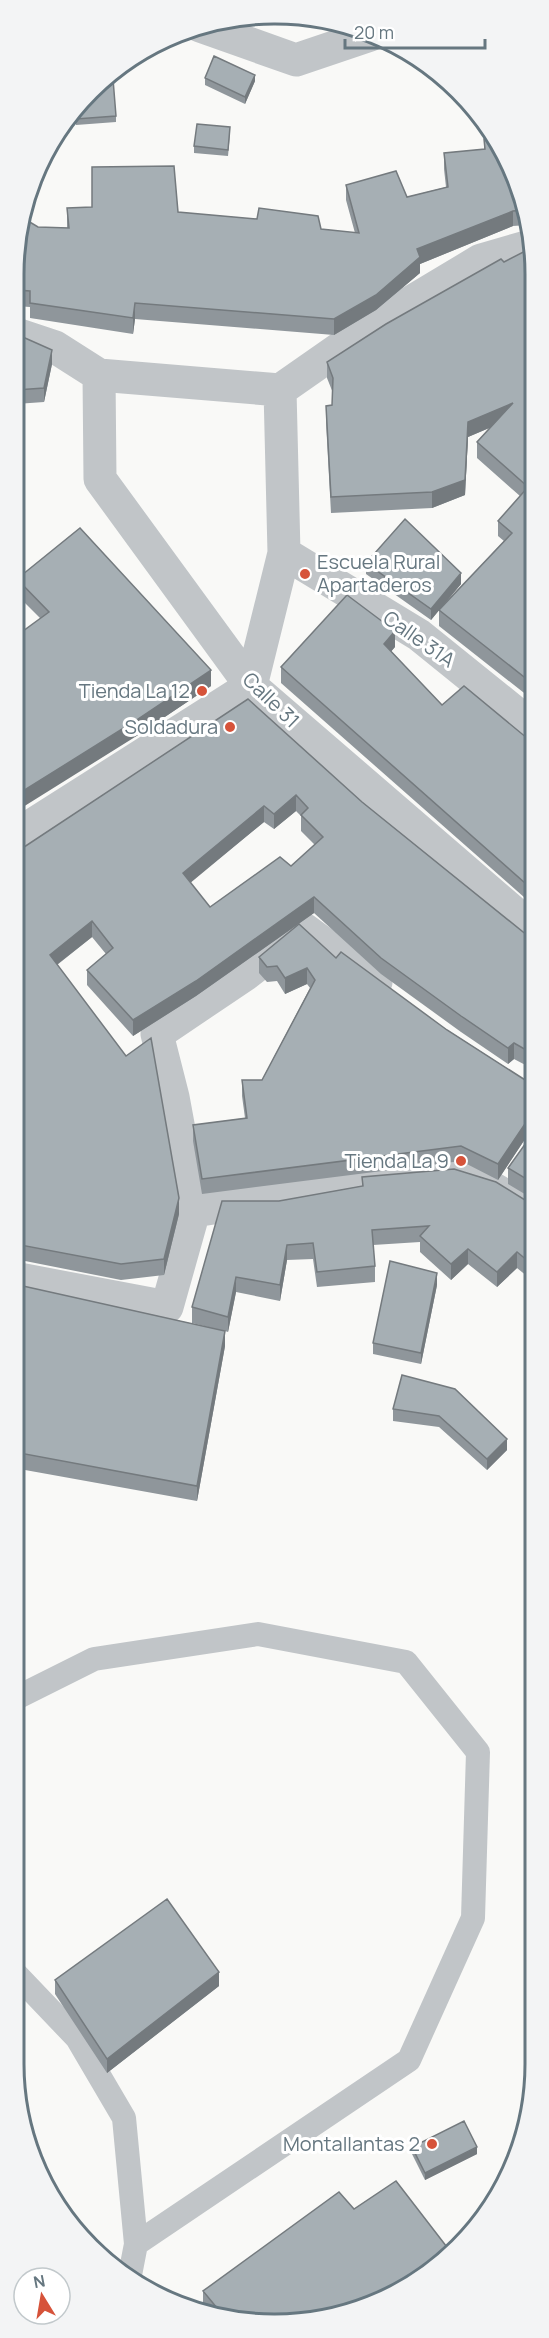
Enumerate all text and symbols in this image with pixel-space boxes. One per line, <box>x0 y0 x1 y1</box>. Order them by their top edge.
scale bar <box>345 12 484 50</box>
text: 20 m <box>354 20 394 44</box>
place label: Escuela Rural Apartaderos <box>317 548 440 598</box>
marker: Escuela Rural Apartaderos <box>298 567 312 581</box>
street label: Calle 31A <box>378 604 461 673</box>
street label: Calle 31 <box>237 666 306 733</box>
place label: Tienda La 12 <box>79 677 190 704</box>
marker: Tienda La 12 <box>195 684 209 698</box>
place label: Soldadura <box>125 713 218 740</box>
marker: Soldadura <box>223 720 237 734</box>
place label: Tienda La 9 <box>345 1147 449 1174</box>
marker: Tienda La 9 <box>454 1154 468 1168</box>
place label: Montallantas 2 <box>283 2130 420 2157</box>
marker: Montallantas 2 <box>425 2137 439 2151</box>
north arrow <box>12 2266 72 2326</box>
text: N <box>31 2269 47 2293</box>

